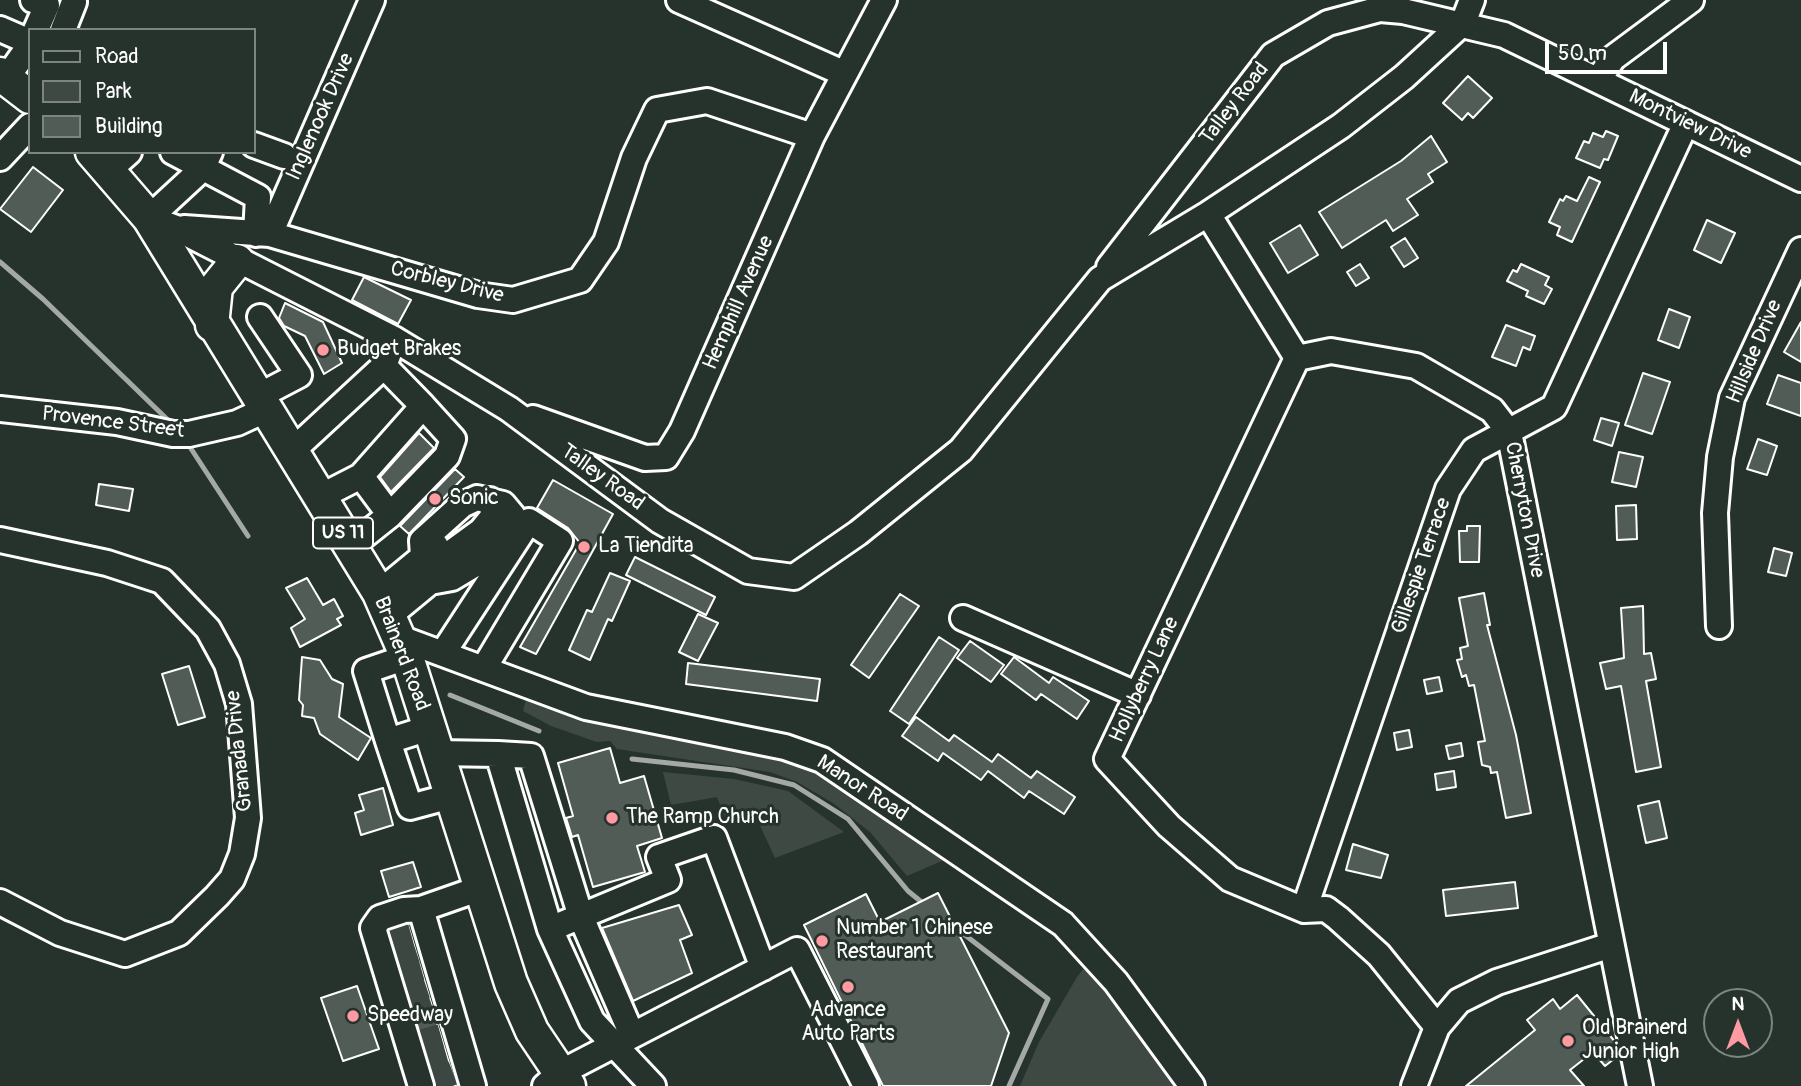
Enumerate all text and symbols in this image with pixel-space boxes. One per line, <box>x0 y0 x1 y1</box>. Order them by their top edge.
legend <box>28 28 256 154</box>
scale bar <box>1549 28 1672 72</box>
text: 50 m <box>1558 40 1607 67</box>
text: Road <box>95 43 139 70</box>
street label: Inglenook Drive <box>282 50 360 184</box>
street label: Talley Road <box>1195 58 1275 150</box>
text: Park <box>95 78 132 105</box>
street label: Montview Drive <box>1625 84 1755 166</box>
text: Building <box>95 113 162 140</box>
street label: Hemphill Avenue <box>698 232 780 374</box>
street label: Corbley Drive <box>388 257 506 309</box>
street label: Hillside Drive <box>1722 296 1788 408</box>
place label: Budget Brakes <box>337 337 461 363</box>
marker: Budget Brakes <box>315 342 331 358</box>
street label: Provence Street <box>40 402 186 444</box>
street label: Talley Road <box>555 439 649 517</box>
street label: Cherryton Drive <box>1498 440 1550 580</box>
place label: Sonic <box>449 486 499 512</box>
marker: Sonic <box>427 491 443 507</box>
street label: Gillespie Terrace <box>1387 495 1457 637</box>
road number: US 11 <box>313 518 373 548</box>
place label: La Tiendita <box>598 534 694 560</box>
marker: La Tiendita <box>576 539 592 555</box>
street label: Brainerd Road <box>368 593 434 715</box>
street label: Hollyberry Lane <box>1105 613 1185 747</box>
street label: Granada Drive <box>221 689 259 813</box>
street label: Manor Road <box>812 750 912 828</box>
place label: The Ramp Church <box>626 805 779 831</box>
marker: The Ramp Church <box>604 810 620 826</box>
place label: Number 1 Chinese Restaurant <box>836 916 993 966</box>
marker: Number 1 Chinese Restaurant <box>814 933 830 949</box>
marker: Advance Auto Parts <box>840 979 856 995</box>
north arrow <box>1703 988 1773 1058</box>
text: N <box>1732 992 1744 1016</box>
place label: Advance Auto Parts <box>801 998 895 1048</box>
place label: Speedway <box>367 1003 453 1029</box>
marker: Speedway <box>345 1008 361 1024</box>
place label: Old Brainerd Junior High <box>1582 1016 1687 1066</box>
marker: Old Brainerd Junior High <box>1560 1033 1576 1049</box>

